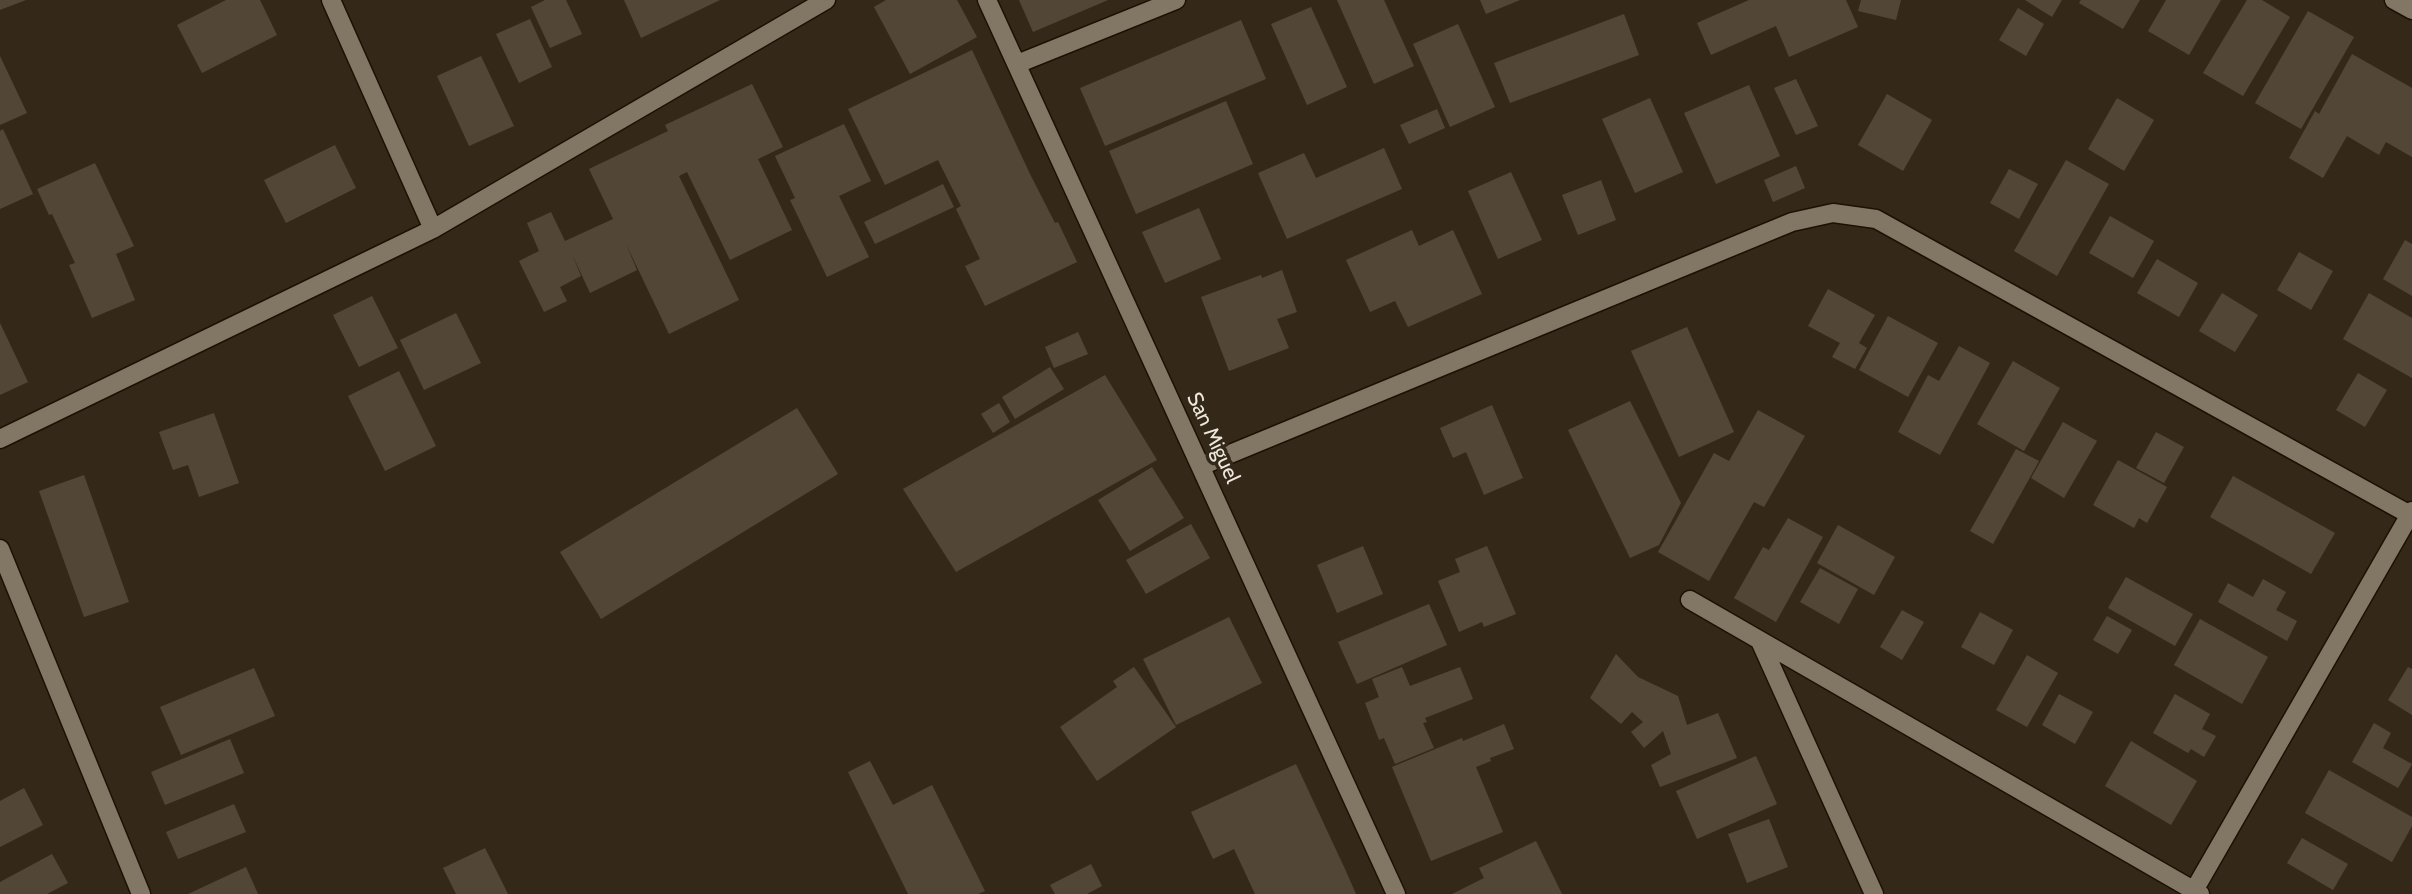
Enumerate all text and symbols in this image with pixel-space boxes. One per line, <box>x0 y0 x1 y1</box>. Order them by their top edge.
street label: San Miguel <box>1181 389 1245 487</box>

